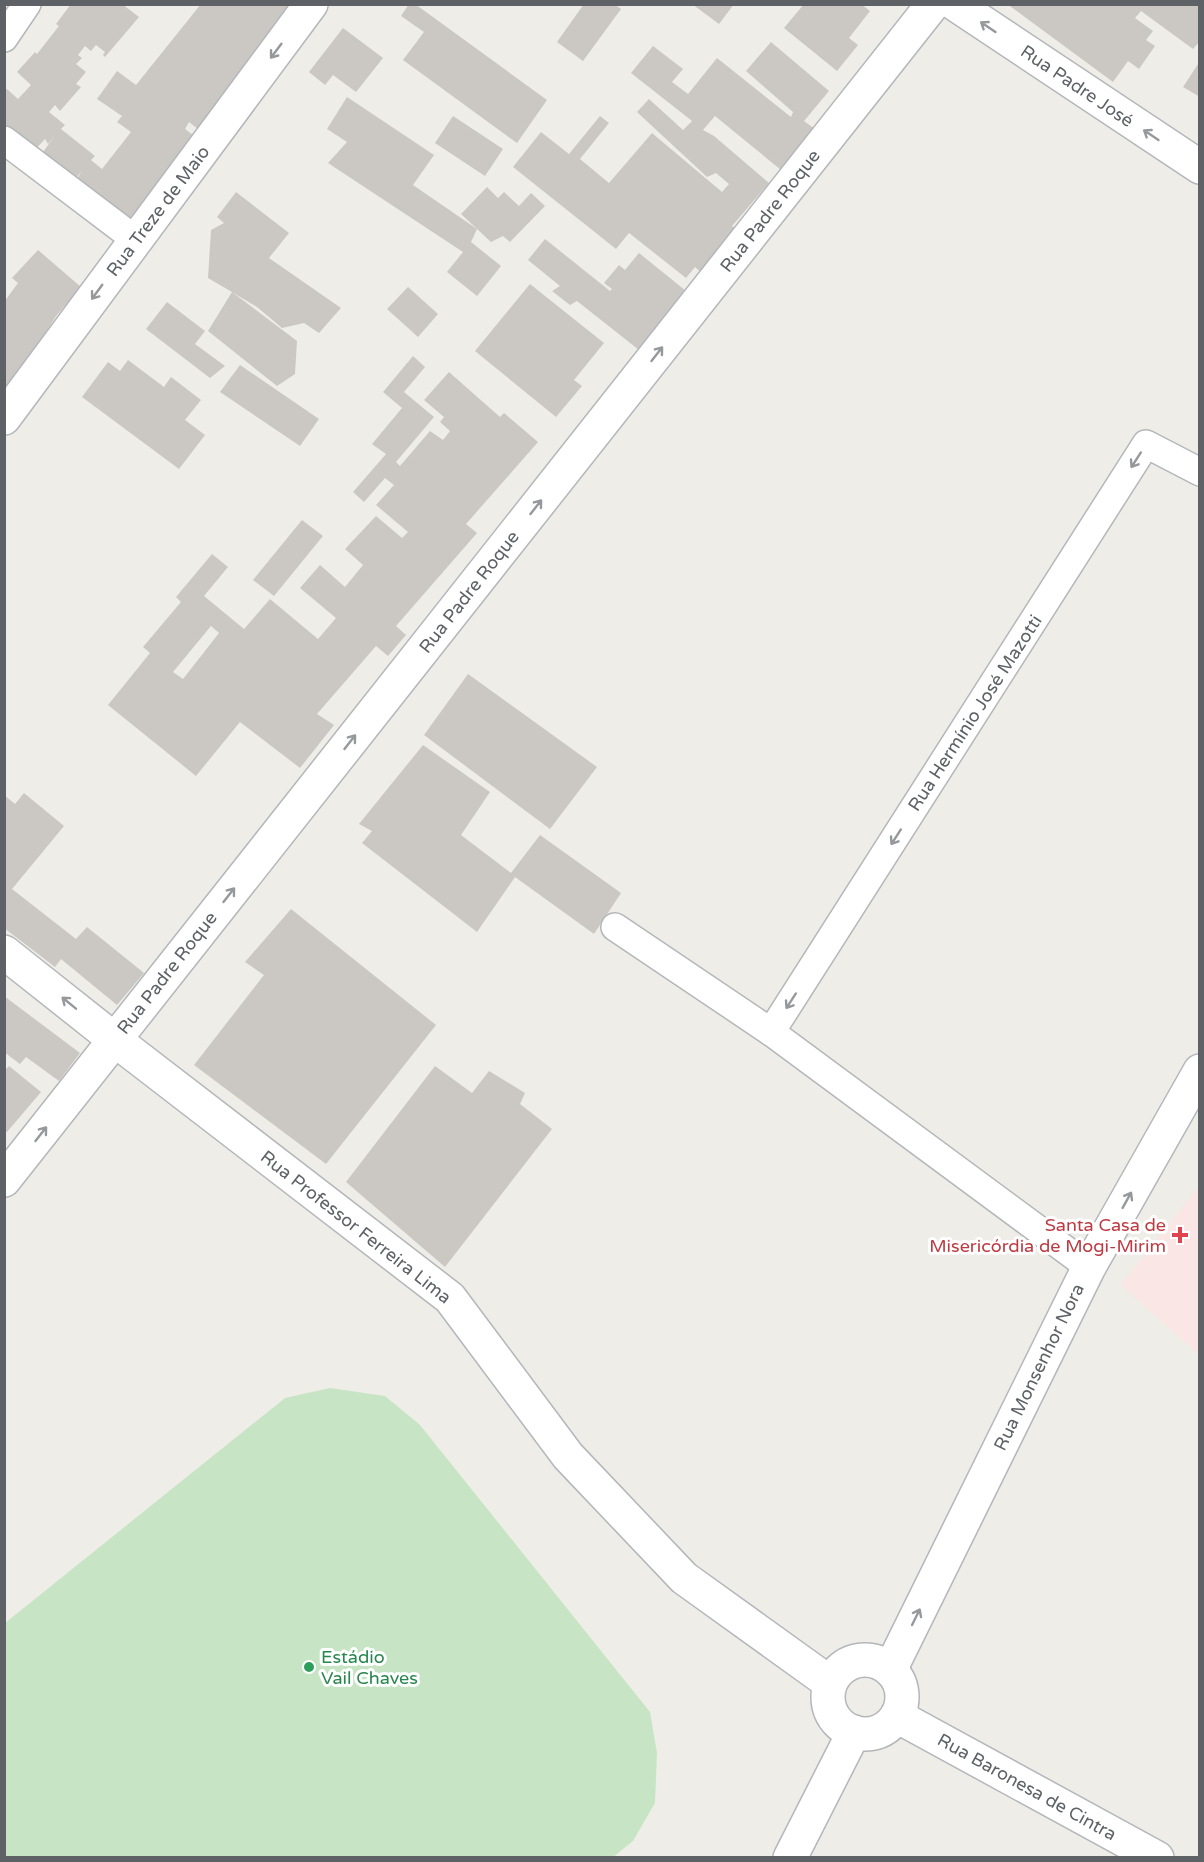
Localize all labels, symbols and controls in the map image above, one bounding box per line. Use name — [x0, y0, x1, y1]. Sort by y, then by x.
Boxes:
one-way arrow — [981, 21, 997, 33]
street label: Rua Padre José — [1016, 40, 1138, 132]
one-way arrow — [270, 43, 283, 59]
one-way arrow — [1143, 129, 1160, 141]
street label: Rua Treze de Maio — [102, 141, 214, 281]
street label: Rua Padre Roque — [715, 145, 825, 277]
one-way arrow — [91, 284, 104, 300]
one-way arrow — [651, 346, 664, 362]
one-way arrow — [1130, 451, 1142, 468]
one-way arrow — [530, 499, 543, 515]
street label: Rua Padre Roque — [414, 526, 524, 658]
street label: Rua Hermínio José Mazotti — [903, 611, 1047, 815]
one-way arrow — [344, 734, 357, 750]
one-way arrow — [889, 828, 901, 845]
one-way arrow — [223, 887, 236, 903]
street label: Rua Padre Roque — [112, 907, 222, 1039]
one-way arrow — [784, 992, 796, 1009]
one-way arrow — [62, 996, 77, 1010]
one-way arrow — [34, 1126, 47, 1142]
street label: Rua Professor Ferreira Lima — [256, 1146, 456, 1308]
one-way arrow — [1121, 1192, 1133, 1209]
place label: Santa Casa de Misericórdia de Mogi-Mirim — [929, 1214, 1166, 1257]
marker: Santa Casa de Misericórdia de Mogi-Mirim — [1171, 1226, 1189, 1244]
street label: Rua Monsenhor Nora — [989, 1280, 1089, 1454]
one-way arrow — [911, 1609, 922, 1627]
place label: Estádio Vail Chaves — [321, 1646, 418, 1689]
marker: Estádio Vail Chaves — [302, 1660, 316, 1674]
street label: Rua Baronesa de Cintra — [934, 1729, 1120, 1845]

